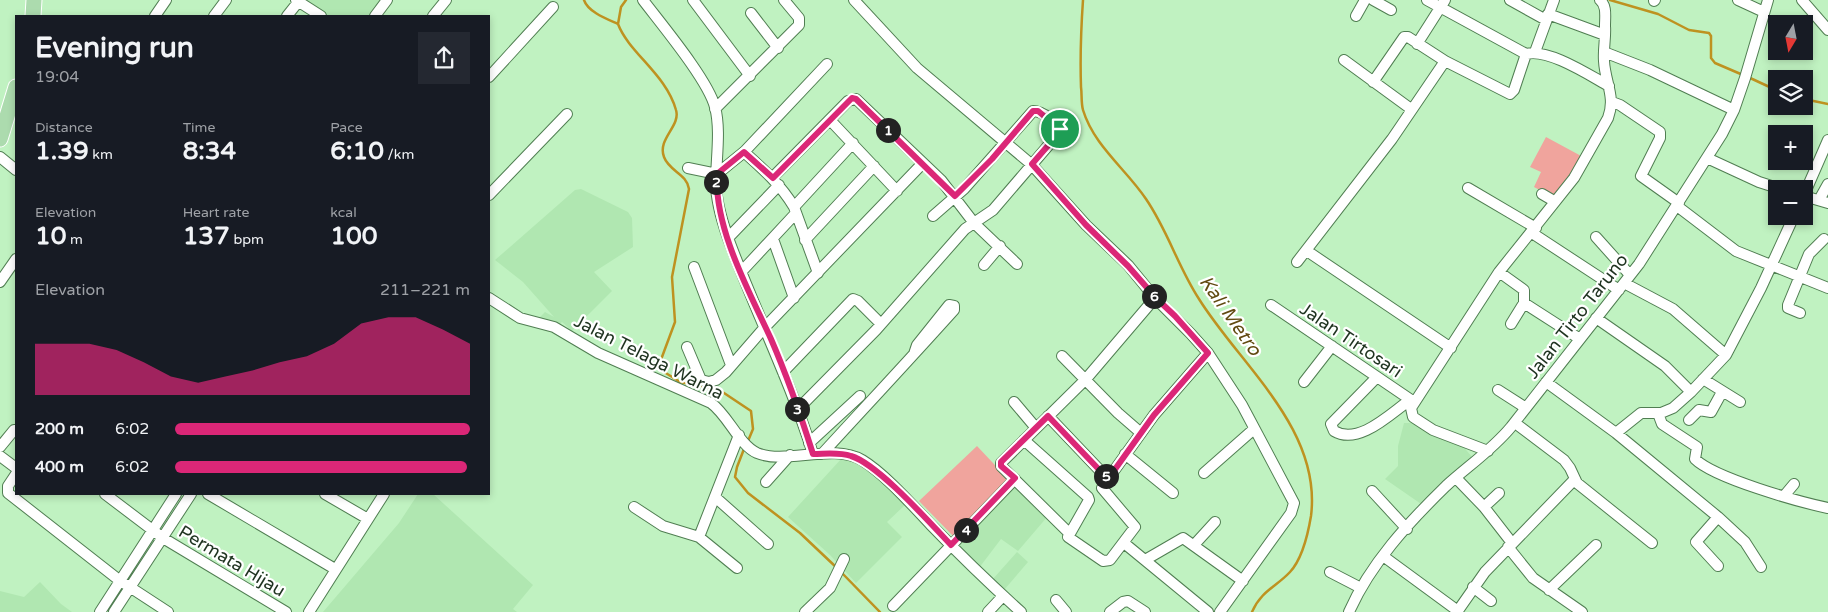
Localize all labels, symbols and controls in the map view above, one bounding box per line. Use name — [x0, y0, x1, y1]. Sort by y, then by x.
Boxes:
north arrow — [1768, 15, 1812, 60]
map controls — [1768, 15, 1813, 225]
text: Evening run — [35, 31, 194, 65]
button: share — [418, 32, 470, 84]
text: 19:04 — [35, 67, 79, 87]
button: layers — [1768, 70, 1813, 115]
pin — [1039, 108, 1081, 150]
icon: arrive — [1046, 115, 1074, 143]
pin: 1 — [876, 118, 900, 142]
text: Distance — [35, 119, 93, 136]
text: Time — [183, 119, 215, 136]
text: Pace — [330, 119, 363, 136]
text: 1 — [884, 122, 893, 139]
button: + — [1768, 125, 1813, 170]
text: 1.39 — [35, 136, 89, 166]
text: 8:34 — [183, 136, 236, 166]
text: 6:10 — [330, 136, 384, 166]
text: km — [89, 146, 113, 163]
text: /km — [384, 146, 414, 163]
pin: 2 — [704, 170, 728, 194]
text: 2 — [712, 174, 721, 191]
button: − — [1768, 180, 1813, 225]
text: Elevation — [35, 204, 96, 221]
text: Heart rate — [183, 204, 249, 221]
text: kcal — [330, 204, 357, 221]
text: 10 — [35, 221, 66, 251]
text: 137 — [183, 221, 230, 251]
text: 100 — [330, 221, 377, 251]
text: m — [66, 231, 83, 248]
text: bpm — [230, 231, 264, 248]
street label: Jalan Tirto Taruno — [1521, 249, 1633, 383]
water label: Kali Metro — [1195, 271, 1267, 361]
text: Elevation — [35, 280, 105, 300]
text: 211–221 m — [380, 280, 470, 300]
pin: 6 — [1142, 284, 1166, 308]
text: 6 — [1150, 288, 1159, 305]
street label: Jalan Tirtosari — [1296, 298, 1406, 382]
street label: Jalan Telaga Warna — [570, 310, 728, 404]
pin: 3 — [784, 396, 810, 422]
text: 3 — [793, 401, 802, 418]
text: 200 m — [35, 419, 84, 439]
text: 6:02 — [115, 419, 149, 439]
text: 400 m — [35, 457, 84, 477]
text: 6:02 — [115, 457, 149, 477]
pin: 5 — [1094, 464, 1118, 488]
text: 5 — [1102, 468, 1111, 485]
pin: 4 — [954, 518, 978, 542]
street label: Permata Hijau — [175, 521, 289, 601]
text: 4 — [962, 522, 971, 539]

